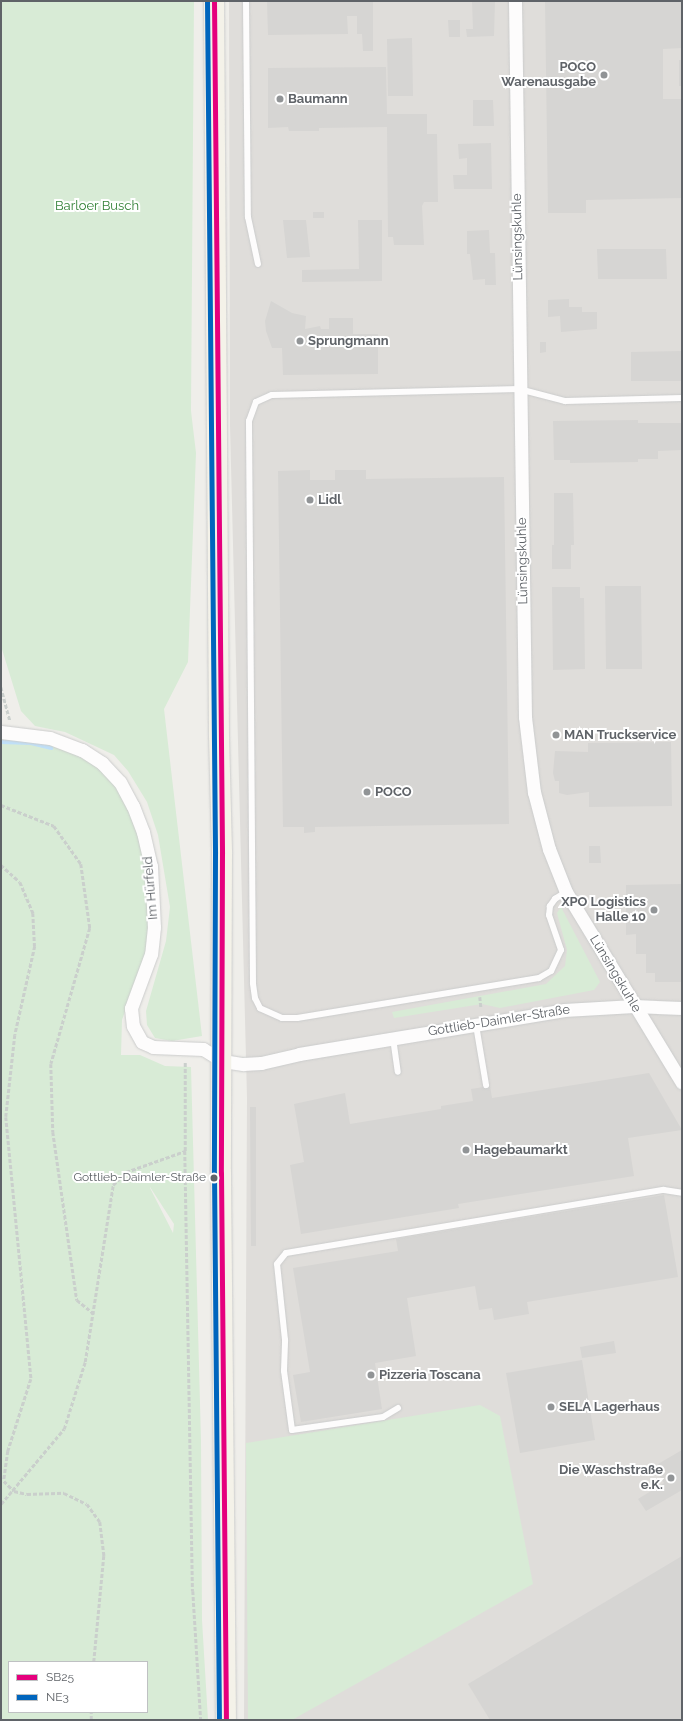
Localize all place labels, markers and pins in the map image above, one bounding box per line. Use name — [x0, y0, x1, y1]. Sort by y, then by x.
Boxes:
place label: POCO Warenausgabe — [501, 60, 596, 91]
marker: POCO Warenausgabe — [599, 70, 609, 80]
place label: Baumann — [288, 91, 348, 107]
marker: Baumann — [275, 94, 285, 104]
place label: Sprungmann — [308, 333, 389, 349]
marker: Sprungmann — [295, 336, 305, 346]
place label: Lidl — [318, 492, 341, 508]
marker: Lidl — [305, 495, 315, 505]
place label: MAN Truckservice — [564, 727, 677, 743]
marker: MAN Truckservice — [551, 730, 561, 740]
place label: POCO — [375, 784, 412, 800]
marker: POCO — [362, 787, 372, 797]
place label: XPO Logistics Halle 10 — [561, 895, 646, 926]
marker: XPO Logistics Halle 10 — [649, 905, 659, 915]
place label: Hagebaumarkt — [474, 1142, 568, 1158]
marker: Hagebaumarkt — [461, 1145, 471, 1155]
place label: Gottlieb-Daimler-Straße — [73, 1171, 206, 1185]
marker: Gottlieb-Daimler-Straße — [209, 1173, 219, 1183]
place label: Pizzeria Toscana — [379, 1367, 481, 1383]
marker: Pizzeria Toscana — [366, 1370, 376, 1380]
place label: SELA Lagerhaus — [559, 1399, 660, 1415]
marker: SELA Lagerhaus — [546, 1402, 556, 1412]
place label: Die Waschstraße e.K. — [559, 1463, 663, 1494]
marker: Die Waschstraße e.K. — [666, 1473, 676, 1483]

